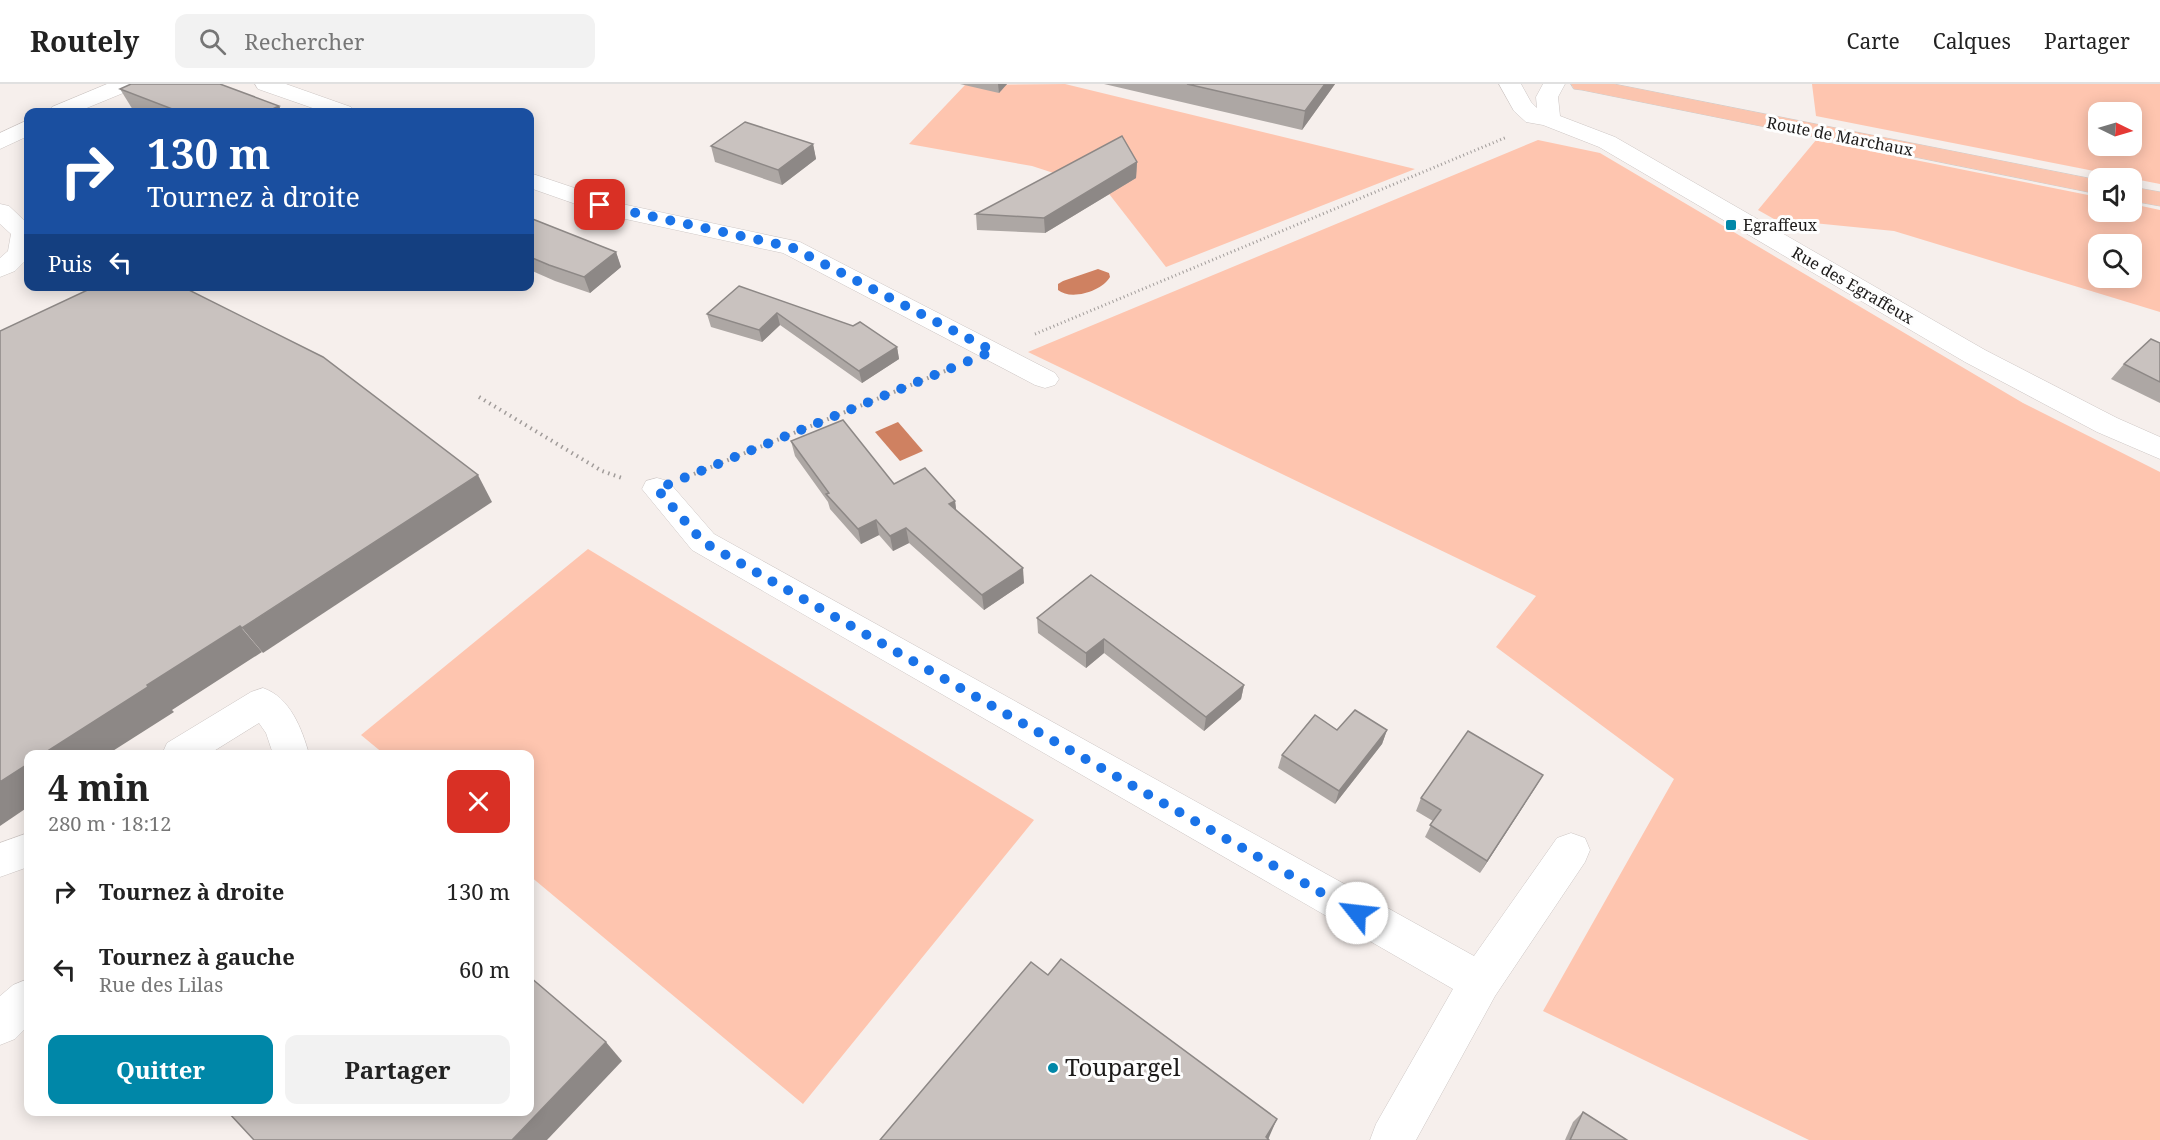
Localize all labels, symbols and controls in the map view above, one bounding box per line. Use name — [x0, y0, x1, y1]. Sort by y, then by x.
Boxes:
search box — [175, 14, 595, 68]
text: Routely — [30, 22, 139, 60]
icon: search — [196, 25, 229, 58]
text: Rechercher — [244, 26, 364, 56]
text: Carte — [1847, 27, 1900, 55]
text: Calques — [1933, 27, 2011, 55]
text: Partager — [2044, 27, 2130, 55]
north arrow — [2088, 102, 2142, 156]
map controls — [2088, 102, 2142, 288]
street label: Route de Marchaux — [1765, 111, 1916, 161]
text: 130 m — [147, 124, 271, 181]
icon: right — [48, 132, 126, 210]
button: sound — [2088, 168, 2142, 222]
text: Tournez à droite — [147, 178, 360, 215]
pin — [574, 179, 625, 230]
icon: arrive — [583, 188, 616, 221]
place label: Egraffeux — [1743, 214, 1818, 236]
marker: Egraffeux — [1724, 218, 1738, 232]
button: search — [2088, 234, 2142, 288]
street label: Rue des Egraffeux — [1788, 241, 1919, 329]
icon: left — [104, 246, 137, 279]
text: Puis — [48, 248, 92, 278]
text: 4 min — [48, 763, 150, 812]
button: close — [447, 770, 510, 833]
text: 280 m · 18:12 — [48, 810, 171, 837]
icon: right — [48, 875, 81, 908]
text: Tournez à droite — [99, 876, 284, 906]
text: 130 m — [447, 876, 510, 906]
position arrow — [1325, 881, 1389, 945]
text: Tournez à gauche — [99, 941, 295, 971]
icon: left — [48, 953, 81, 986]
text: 60 m — [459, 954, 510, 984]
text: Rue des Lilas — [99, 971, 223, 998]
button: Quitter — [48, 1035, 273, 1104]
button: Partager — [285, 1035, 510, 1104]
place label: Toupargel — [1065, 1050, 1181, 1083]
marker: Toupargel — [1046, 1061, 1060, 1075]

